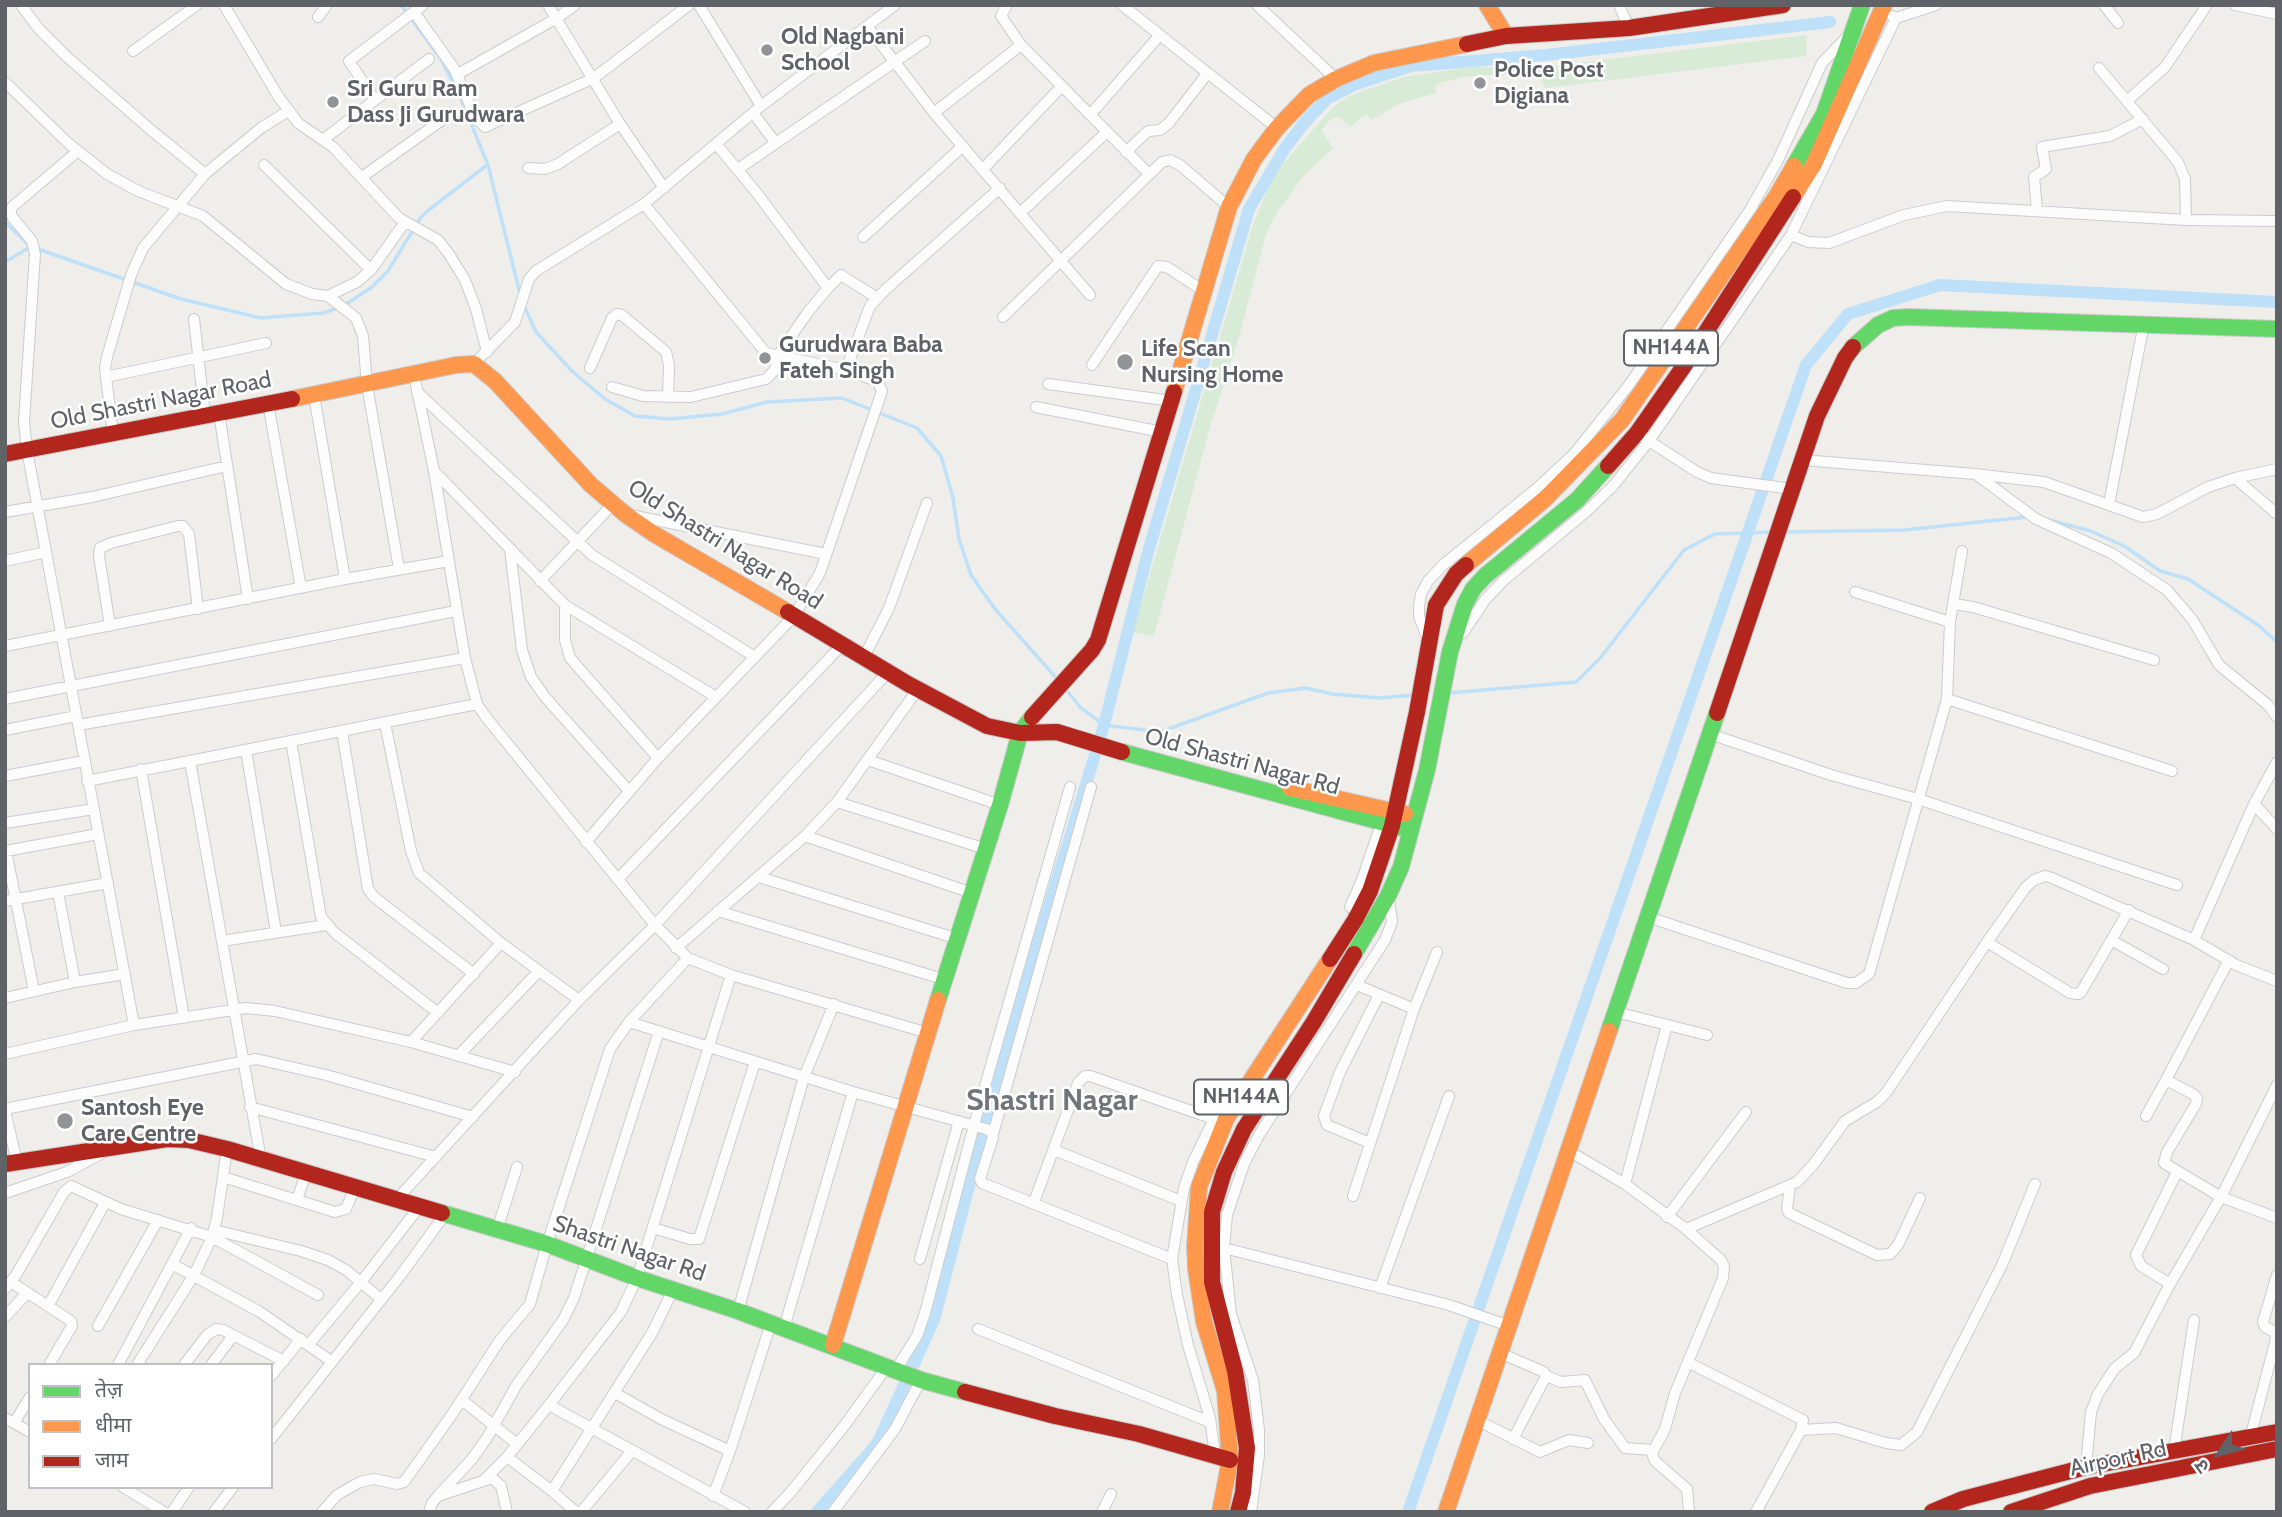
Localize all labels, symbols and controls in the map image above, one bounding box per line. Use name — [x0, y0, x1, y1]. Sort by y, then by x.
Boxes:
place label: Old Nagbani School — [781, 23, 904, 77]
marker: Old Nagbani School — [759, 42, 775, 58]
place label: Police Post Digiana — [1494, 56, 1604, 110]
place label: Sri Guru Ram Dass Ji Gurudwara — [347, 75, 525, 129]
marker: Police Post Digiana — [1472, 75, 1488, 91]
marker: Sri Guru Ram Dass Ji Gurudwara — [325, 94, 341, 110]
road number: NH144A — [1624, 330, 1718, 366]
place label: Gurudwara Baba Fateh Singh — [779, 331, 943, 385]
place label: Life Scan Nursing Home — [1141, 335, 1283, 389]
marker: Gurudwara Baba Fateh Singh — [757, 350, 773, 366]
marker: Life Scan Nursing Home — [1115, 352, 1135, 372]
street label: Old Shastri Nagar Road — [48, 366, 274, 436]
street label: Old Shastri Nagar Road — [623, 474, 827, 616]
street label: Old Shastri Nagar Rd — [1142, 723, 1342, 801]
road number: NH144A — [1194, 1080, 1288, 1114]
district label: Shastri Nagar — [966, 1083, 1138, 1119]
place label: Santosh Eye Care Centre — [81, 1094, 204, 1148]
marker: Santosh Eye Care Centre — [55, 1111, 75, 1131]
street label: Shastri Nagar Rd — [549, 1210, 709, 1288]
legend — [28, 1363, 273, 1489]
text: तेज़ — [95, 1377, 123, 1402]
text: धीमा — [95, 1412, 131, 1437]
north arrow — [2184, 1419, 2254, 1489]
street label: Airport Rd — [2067, 1435, 2169, 1483]
text: जाम — [95, 1447, 129, 1472]
text: उ — [2189, 1455, 2214, 1478]

